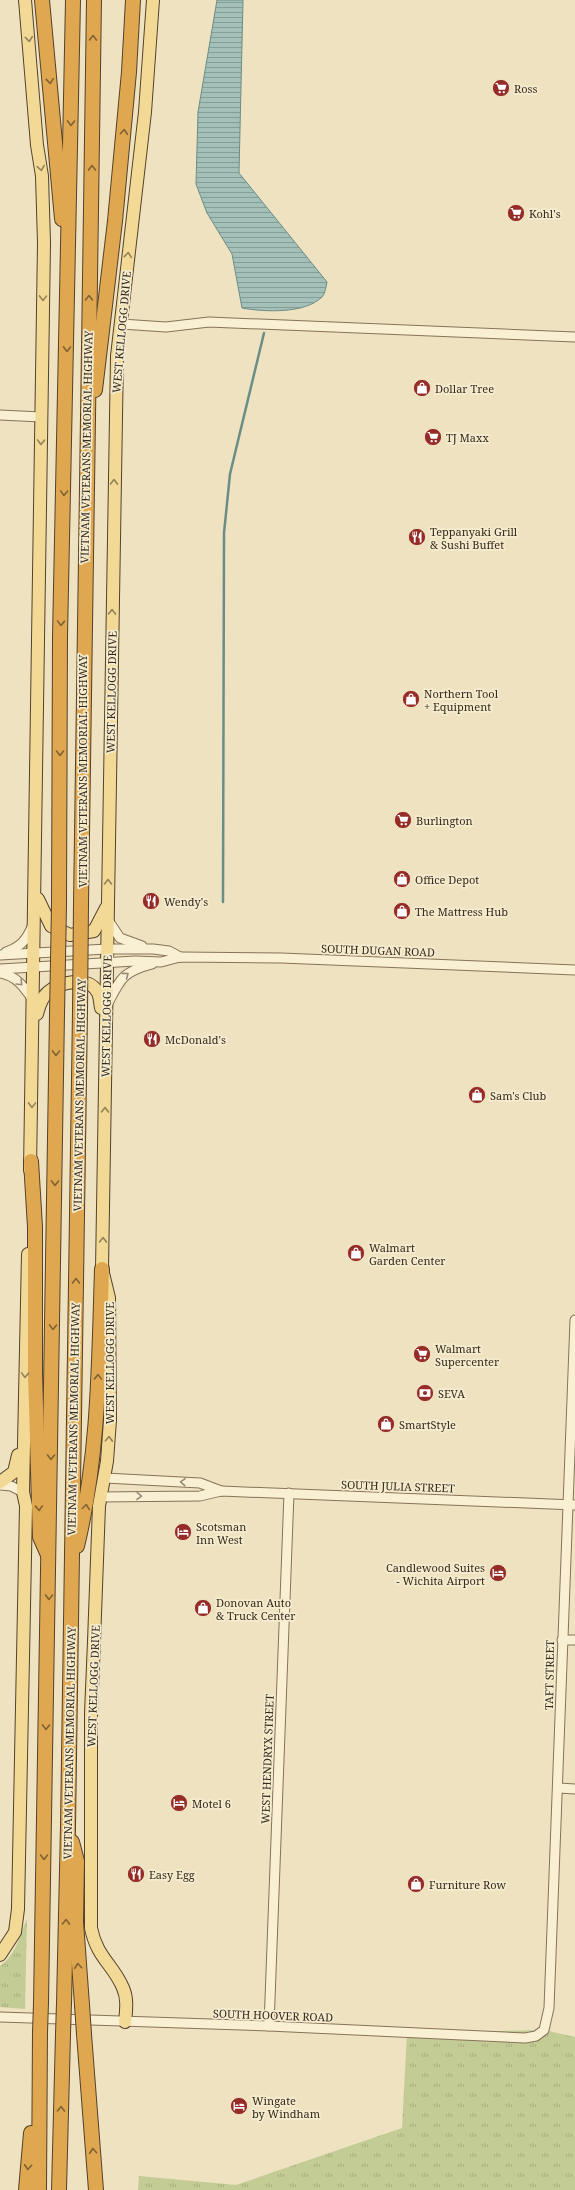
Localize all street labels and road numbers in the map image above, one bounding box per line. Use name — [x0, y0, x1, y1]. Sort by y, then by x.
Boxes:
street label: WEST KELLOGG DRIVE — [108, 270, 134, 394]
street label: VIETNAM VETERANS MEMORIAL HIGHWAY — [76, 330, 96, 564]
street label: WEST KELLOGG DRIVE — [102, 631, 120, 753]
street label: VIETNAM VETERANS MEMORIAL HIGHWAY — [75, 654, 90, 887]
street label: SOUTH DUGAN ROAD — [321, 941, 435, 959]
street label: WEST KELLOGG DRIVE — [97, 955, 115, 1077]
street label: VIETNAM VETERANS MEMORIAL HIGHWAY — [69, 978, 89, 1212]
street label: VIETNAM VETERANS MEMORIAL HIGHWAY — [63, 1302, 83, 1536]
street label: WEST KELLOGG DRIVE — [102, 1302, 117, 1424]
street label: SOUTH JULIA STREET — [341, 1477, 455, 1495]
street label: WEST KELLOGG DRIVE — [83, 1625, 103, 1747]
street label: VIETNAM VETERANS MEMORIAL HIGHWAY — [59, 1626, 79, 1860]
street label: TAFT STREET — [541, 1640, 557, 1710]
street label: WEST HENDRYX STREET — [257, 1694, 277, 1824]
street label: SOUTH HOOVER ROAD — [213, 2005, 333, 2025]

